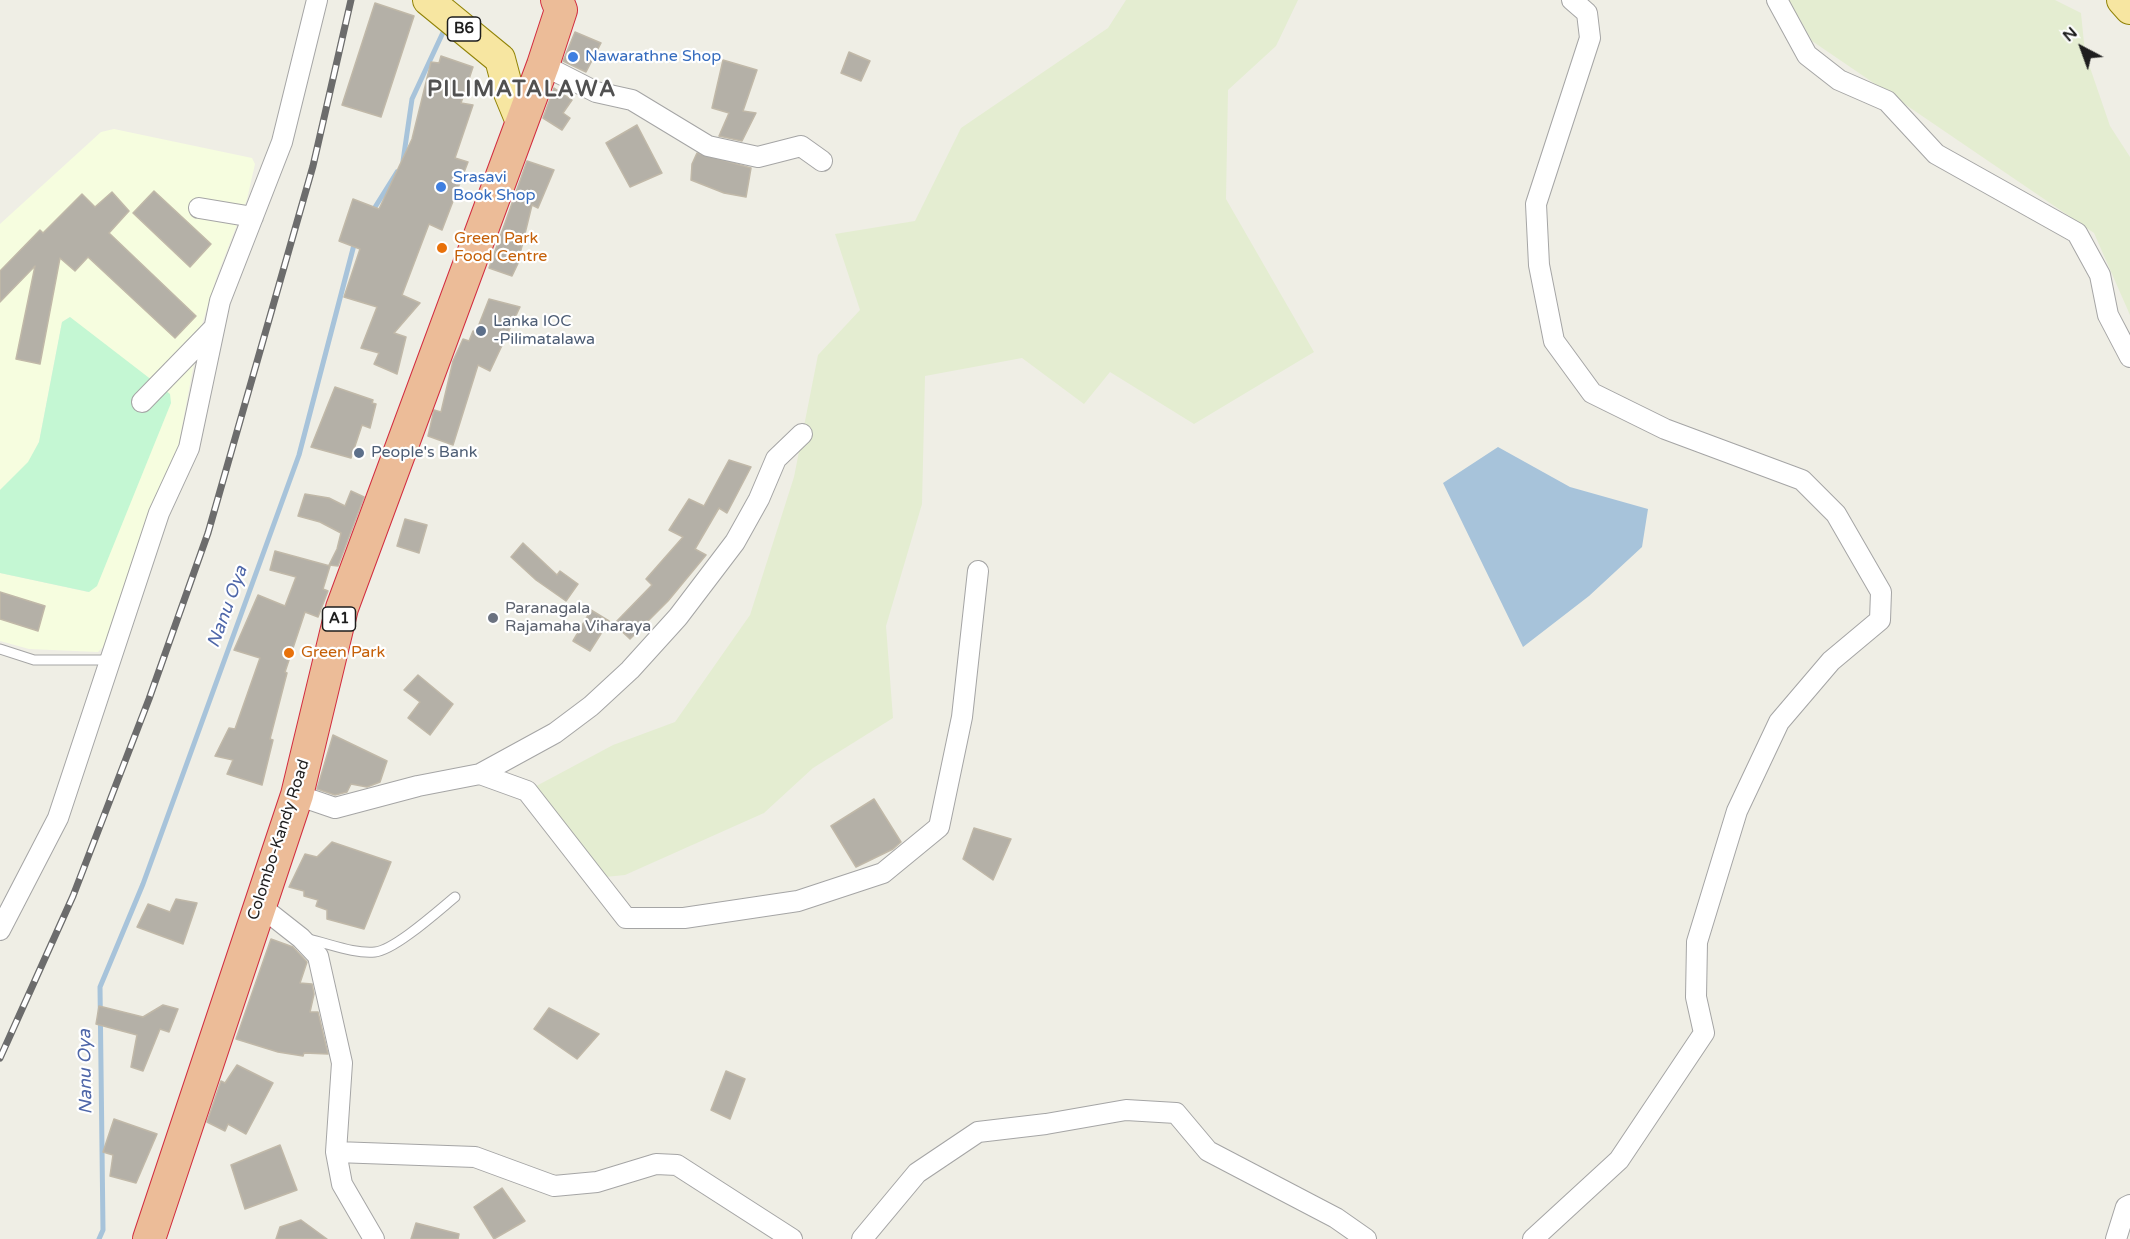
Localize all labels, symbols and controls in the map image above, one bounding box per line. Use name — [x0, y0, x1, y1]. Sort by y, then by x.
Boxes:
road number: B6 — [448, 17, 480, 41]
north arrow — [2052, 18, 2112, 78]
text: N — [2059, 23, 2082, 46]
place label: Nawarathne Shop — [585, 47, 721, 67]
marker: Nawarathne Shop — [566, 50, 580, 64]
district label: PILIMATALAWA — [427, 77, 617, 103]
place label: Srasavi Book Shop — [453, 168, 536, 206]
marker: Srasavi Book Shop — [434, 180, 448, 194]
place label: Green Park Food Centre — [454, 229, 547, 267]
marker: Green Park Food Centre — [435, 241, 449, 255]
place label: Lanka IOC -Pilimatalawa — [493, 312, 595, 350]
marker: Lanka IOC -Pilimatalawa — [474, 324, 488, 338]
place label: People's Bank — [371, 443, 477, 463]
marker: People's Bank — [352, 446, 366, 460]
water label: Nanu Oya — [203, 563, 253, 651]
place label: Paranagala Rajamaha Viharaya — [505, 599, 651, 637]
road number: A1 — [322, 607, 356, 631]
marker: Paranagala Rajamaha Viharaya — [486, 611, 500, 625]
place label: Green Park — [301, 643, 385, 663]
marker: Green Park — [282, 646, 296, 660]
street label: Colombo-Kandy Road — [244, 757, 314, 923]
water label: Nanu Oya — [74, 1029, 98, 1115]

